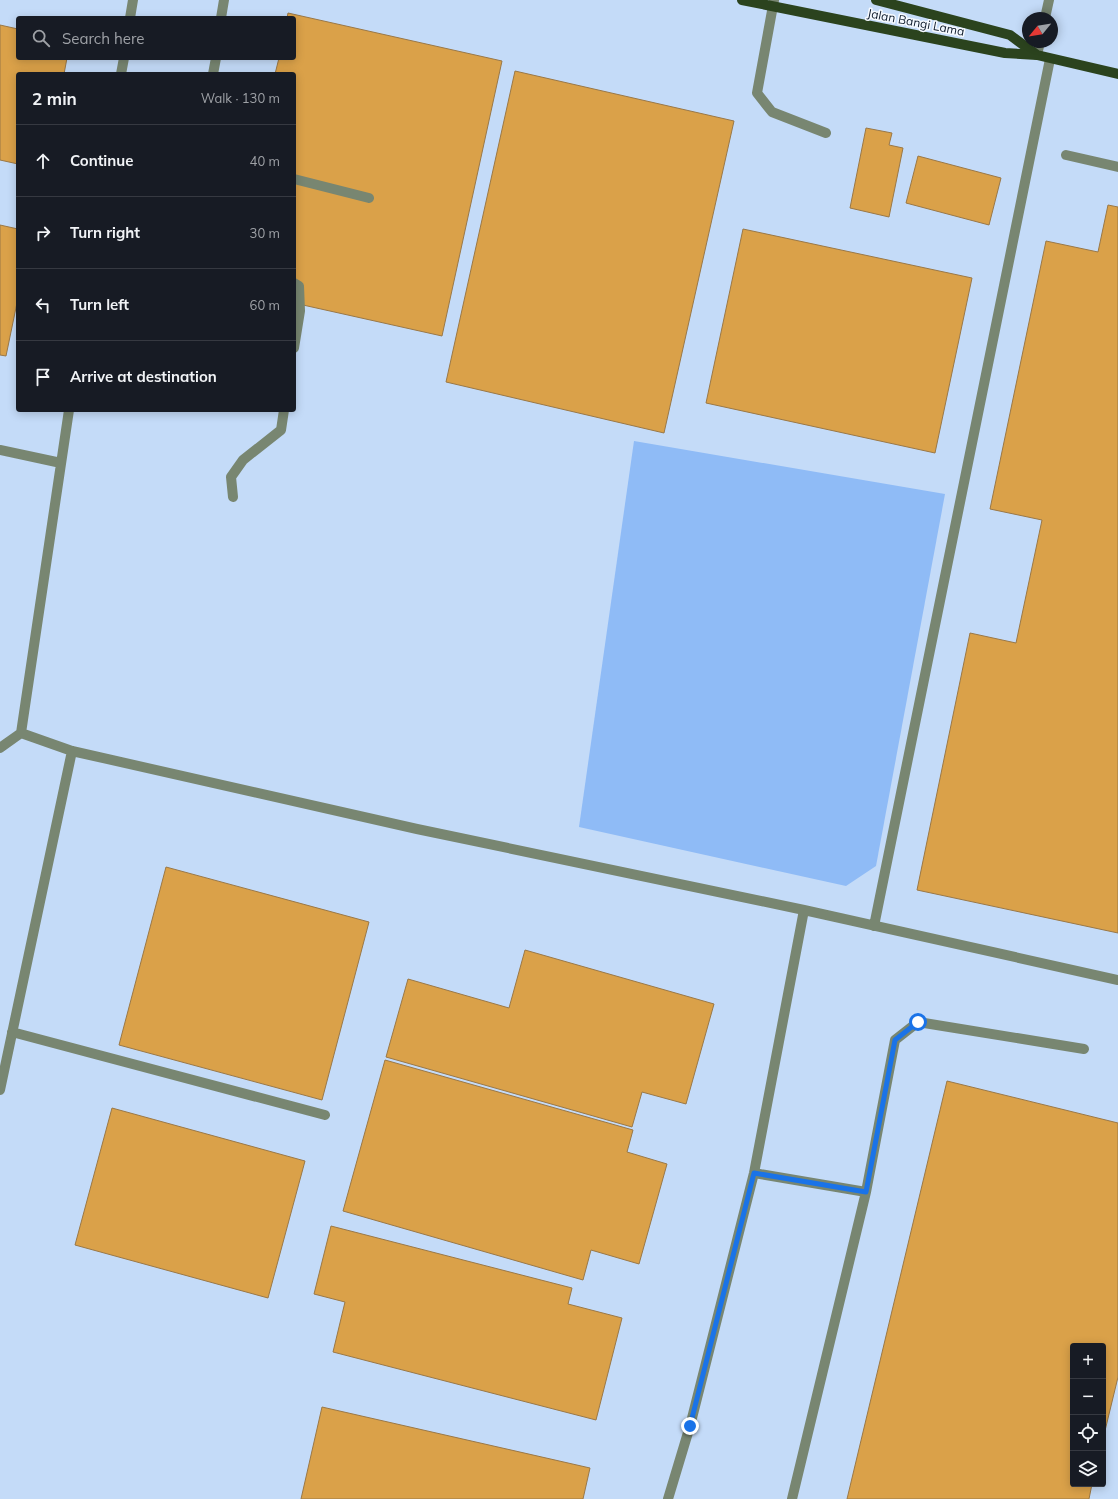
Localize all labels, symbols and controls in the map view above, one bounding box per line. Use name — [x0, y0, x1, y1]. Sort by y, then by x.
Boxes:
street label: Jalan Bangi Lama — [866, 5, 966, 39]
north arrow — [1022, 12, 1058, 48]
search box — [16, 16, 296, 60]
icon: search — [30, 27, 52, 49]
text: Search here — [62, 29, 144, 48]
text: 2 min — [32, 88, 77, 109]
text: Walk · 130 m — [201, 90, 280, 106]
icon: ahead — [32, 150, 54, 172]
text: Continue — [70, 151, 133, 170]
text: 40 m — [250, 153, 280, 169]
icon: right — [32, 222, 54, 244]
text: Turn right — [70, 223, 140, 242]
text: 30 m — [250, 225, 280, 241]
icon: left — [32, 294, 54, 316]
text: Turn left — [70, 295, 129, 314]
text: 60 m — [250, 297, 280, 313]
icon: arrive — [32, 366, 54, 388]
text: Arrive at destination — [70, 367, 217, 386]
route start — [909, 1013, 927, 1031]
map controls — [1070, 1343, 1106, 1487]
button: + — [1070, 1343, 1106, 1379]
button: − — [1070, 1379, 1106, 1415]
button: locate — [1070, 1415, 1106, 1451]
route end — [681, 1417, 699, 1435]
button: layers — [1070, 1451, 1106, 1487]

